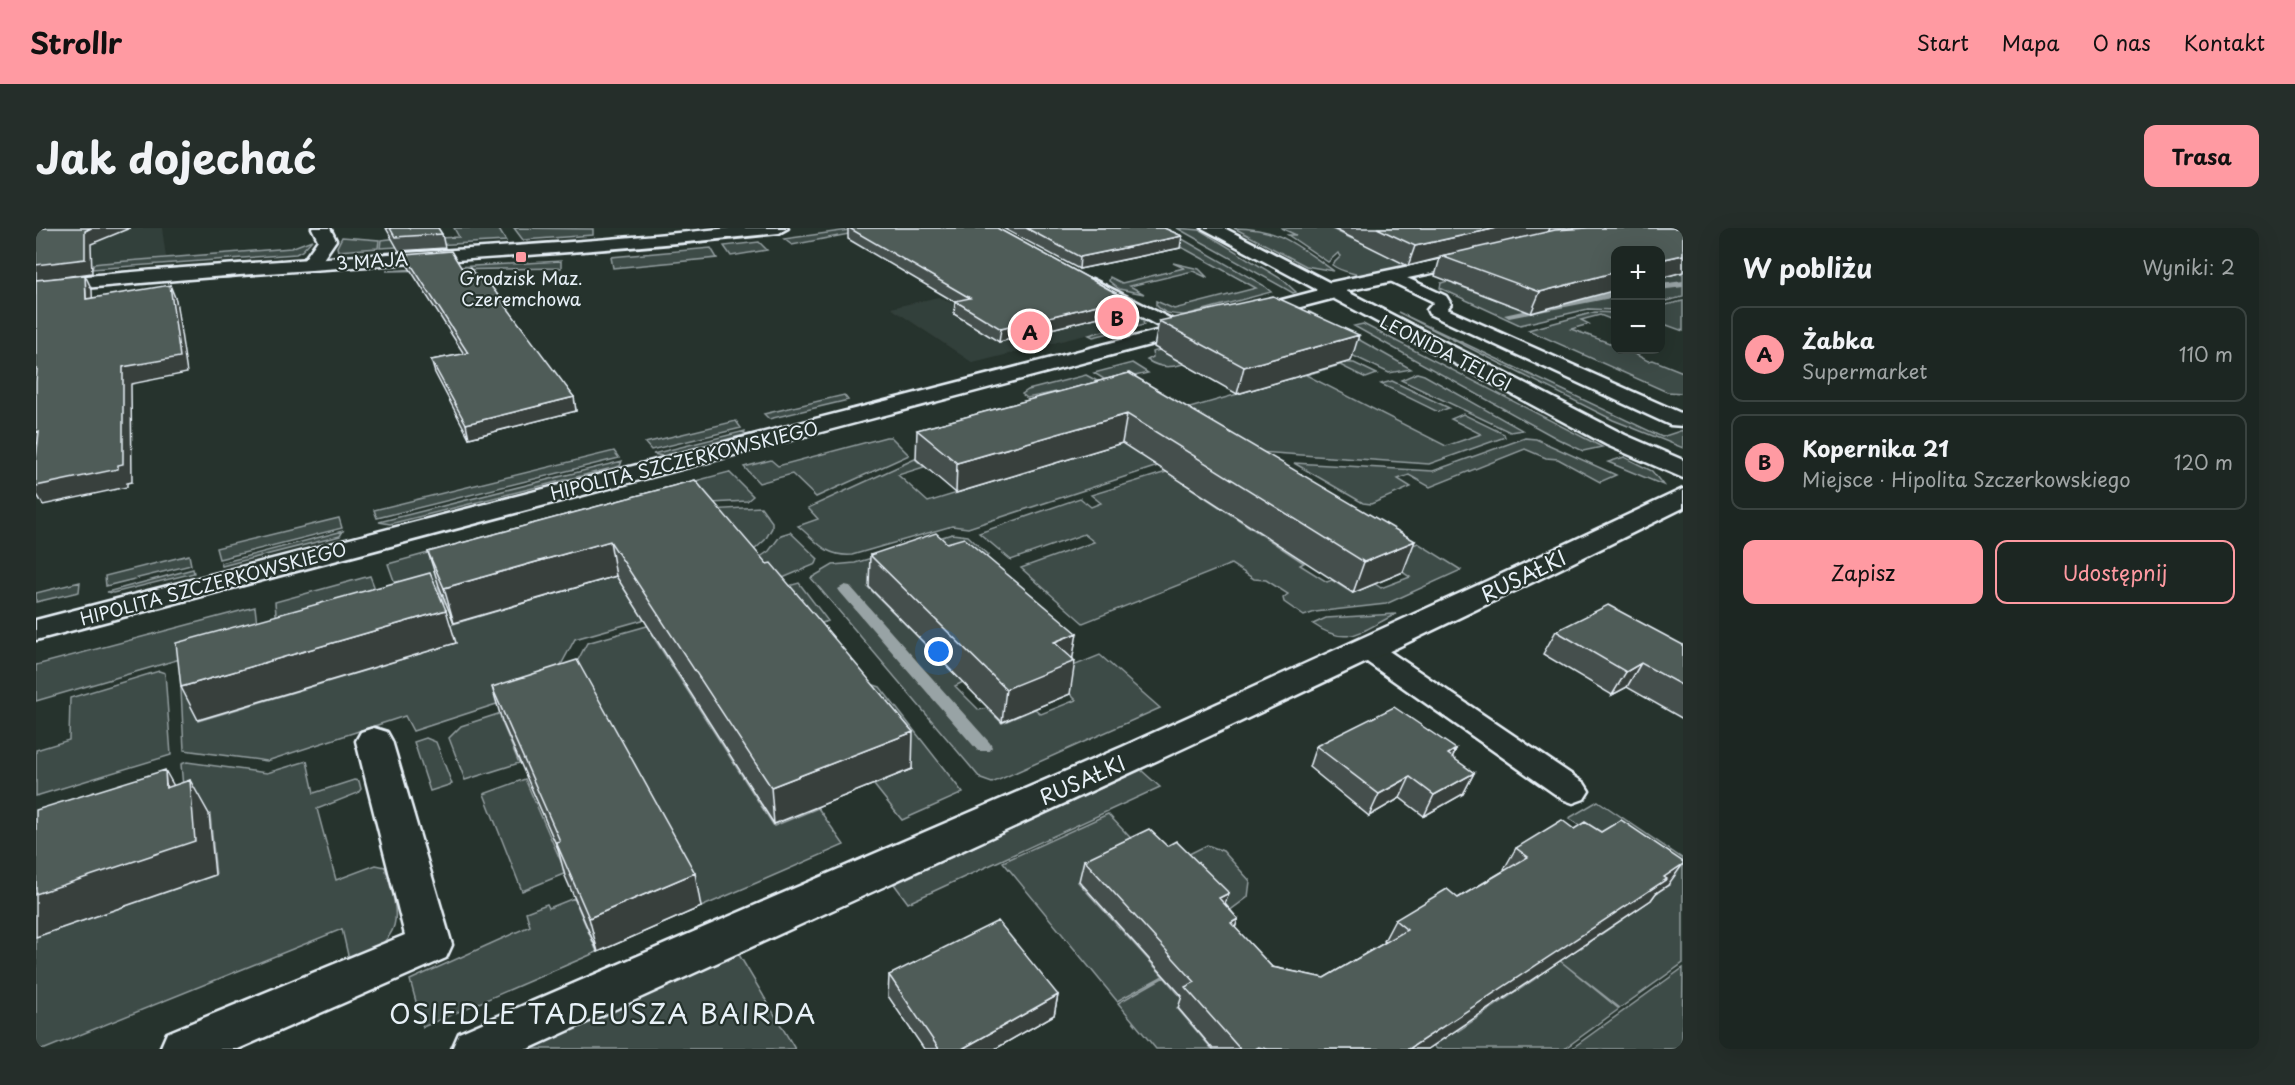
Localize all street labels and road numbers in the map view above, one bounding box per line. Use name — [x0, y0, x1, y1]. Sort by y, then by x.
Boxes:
street label: 3 MAJA — [335, 244, 409, 276]
street label: LEONIDA TELIGI — [1376, 307, 1516, 397]
street label: HIPOLITA SZCZERKOWSKIEGO — [547, 414, 821, 506]
street label: HIPOLITA SZCZERKOWSKIEGO — [77, 534, 349, 632]
street label: RUSAŁKI — [1475, 541, 1571, 609]
street label: RUSAŁKI — [1034, 746, 1130, 812]

